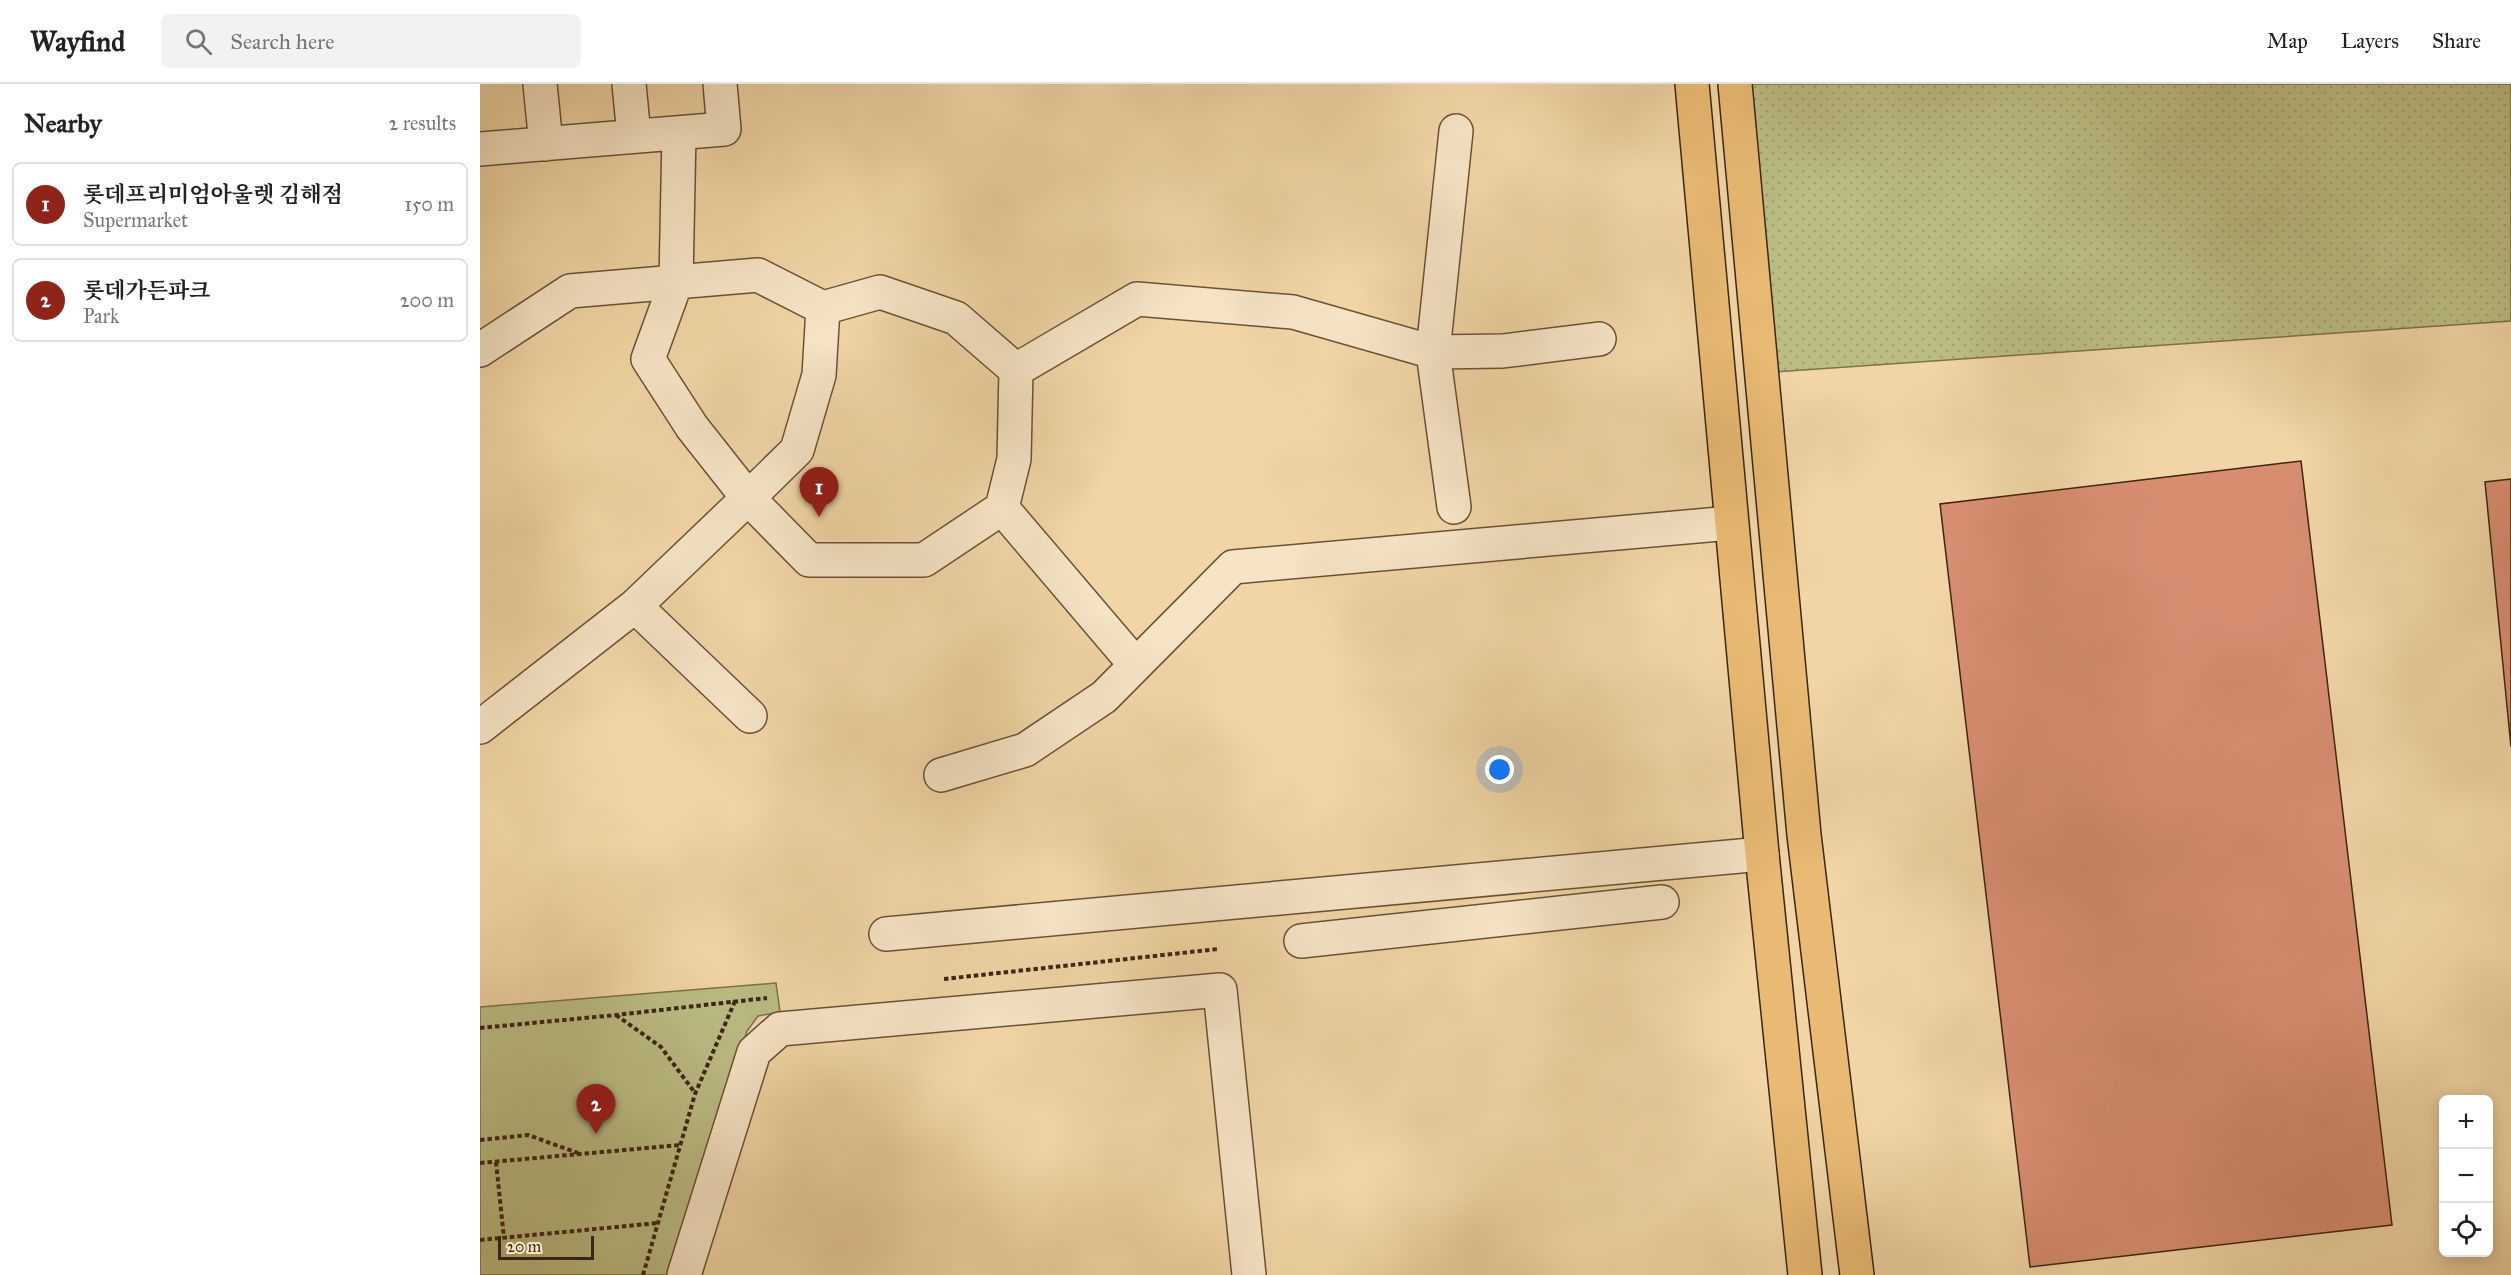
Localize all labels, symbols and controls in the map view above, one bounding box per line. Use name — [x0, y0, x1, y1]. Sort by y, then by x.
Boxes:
search box — [161, 14, 581, 68]
text: Wayfind — [30, 24, 125, 59]
icon: search — [182, 25, 215, 58]
text: Search here — [230, 28, 334, 55]
text: Map — [2267, 28, 2308, 54]
text: Layers — [2341, 28, 2399, 54]
text: Share — [2432, 28, 2481, 54]
text: Nearby — [24, 107, 102, 139]
text: 2 results — [388, 111, 456, 135]
text: 롯데프리미엄아울렛 김해점 — [83, 181, 343, 208]
text: 1 — [42, 192, 49, 216]
text: 150 m — [404, 192, 454, 216]
text: Supermarket — [83, 208, 188, 232]
text: 롯데가든파크 — [83, 277, 211, 304]
text: 2 — [41, 288, 50, 312]
text: 200 m — [400, 288, 454, 312]
text: Park — [83, 304, 119, 328]
pin: 1 — [800, 468, 838, 517]
your location — [1485, 755, 1514, 784]
pin: 2 — [576, 1084, 616, 1134]
map controls — [2439, 1095, 2493, 1257]
button: + — [2439, 1095, 2493, 1149]
button: − — [2439, 1149, 2493, 1203]
button: locate — [2439, 1203, 2493, 1257]
scale bar — [498, 1233, 594, 1260]
text: 20 m — [507, 1237, 541, 1256]

